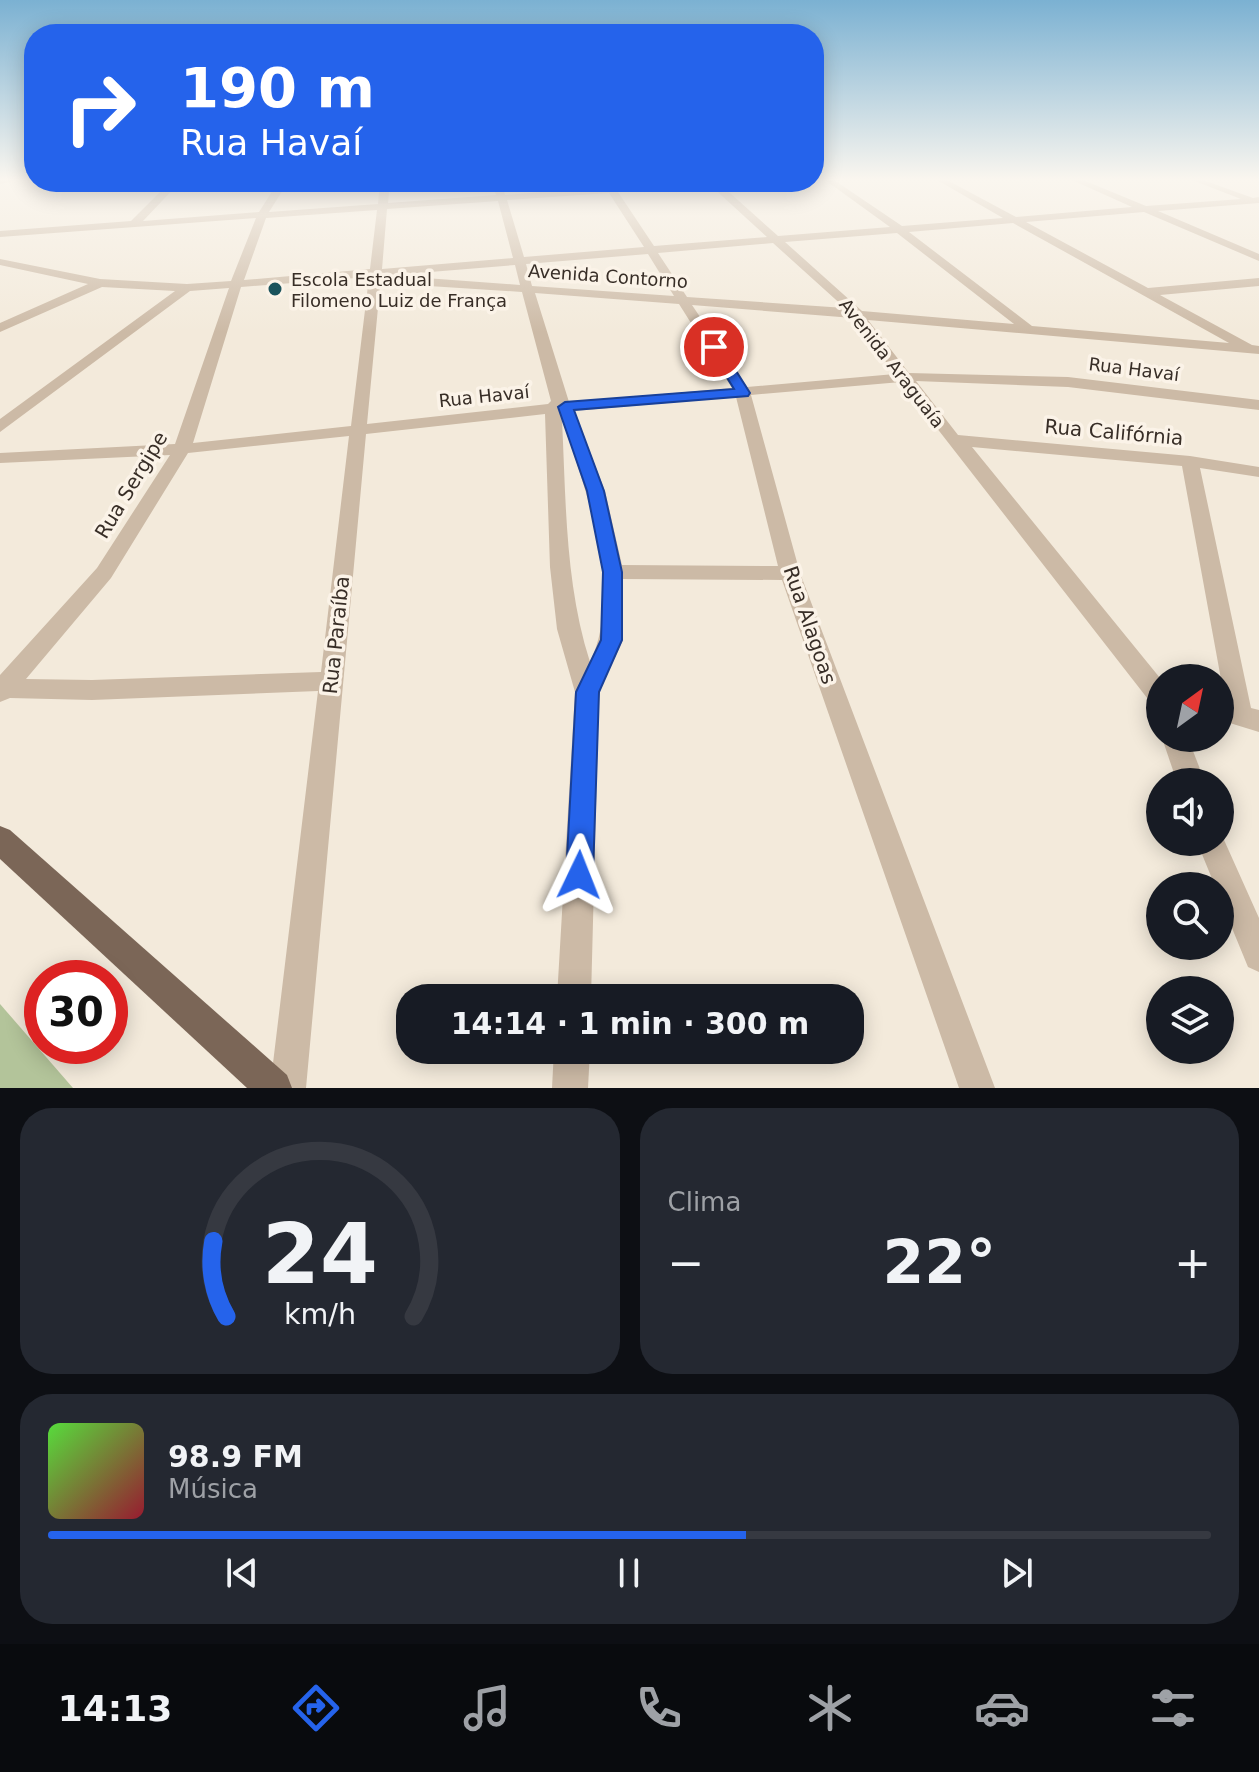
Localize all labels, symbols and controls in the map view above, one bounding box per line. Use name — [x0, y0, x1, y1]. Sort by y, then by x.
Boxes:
text: 190 m — [180, 55, 375, 120]
icon: right — [48, 56, 152, 160]
text: Rua Havaí — [180, 122, 362, 163]
street label: Avenida Contorno — [527, 260, 689, 292]
place label: Escola Estadual Filomeno Luiz de França — [291, 269, 507, 311]
marker: Escola Estadual Filomeno Luiz de França — [266, 280, 284, 298]
street label: Avenida Araguaía — [835, 294, 949, 432]
pin — [680, 313, 748, 381]
icon: arrive — [692, 325, 736, 369]
street label: Rua Havaí — [1088, 353, 1181, 385]
street label: Rua Havaí — [438, 381, 531, 411]
street label: Rua Califórnia — [1044, 414, 1184, 450]
street label: Rua Sergipe — [90, 427, 172, 543]
street label: Rua Alagoas — [779, 563, 841, 687]
street label: Rua Paraíba — [318, 575, 354, 695]
north arrow — [1146, 664, 1234, 752]
map controls — [1146, 664, 1234, 1064]
button: sound — [1146, 768, 1234, 856]
position arrow — [537, 833, 621, 917]
button: search — [1146, 872, 1234, 960]
speed limit sign: 30 — [24, 960, 128, 1064]
button: layers — [1146, 976, 1234, 1064]
text: 14:14 · 1 min · 300 m — [451, 1006, 809, 1041]
text: Clima — [668, 1187, 741, 1217]
text: 24 — [262, 1206, 378, 1303]
text: 22° — [883, 1227, 996, 1297]
text: − — [668, 1237, 704, 1288]
text: + — [1174, 1237, 1211, 1288]
text: km/h — [284, 1297, 356, 1331]
text: 98.9 FM — [168, 1439, 303, 1474]
text: Música — [168, 1474, 258, 1504]
icon: previous — [220, 1551, 264, 1595]
icon: pause — [607, 1551, 651, 1595]
icon: next — [995, 1551, 1039, 1595]
icon: directions — [288, 1680, 344, 1736]
icon: music — [459, 1680, 515, 1736]
icon: phone — [631, 1680, 687, 1736]
icon: climate — [802, 1680, 858, 1736]
icon: car — [974, 1680, 1030, 1736]
icon: filters — [1145, 1680, 1201, 1736]
text: 14:13 — [58, 1688, 172, 1729]

